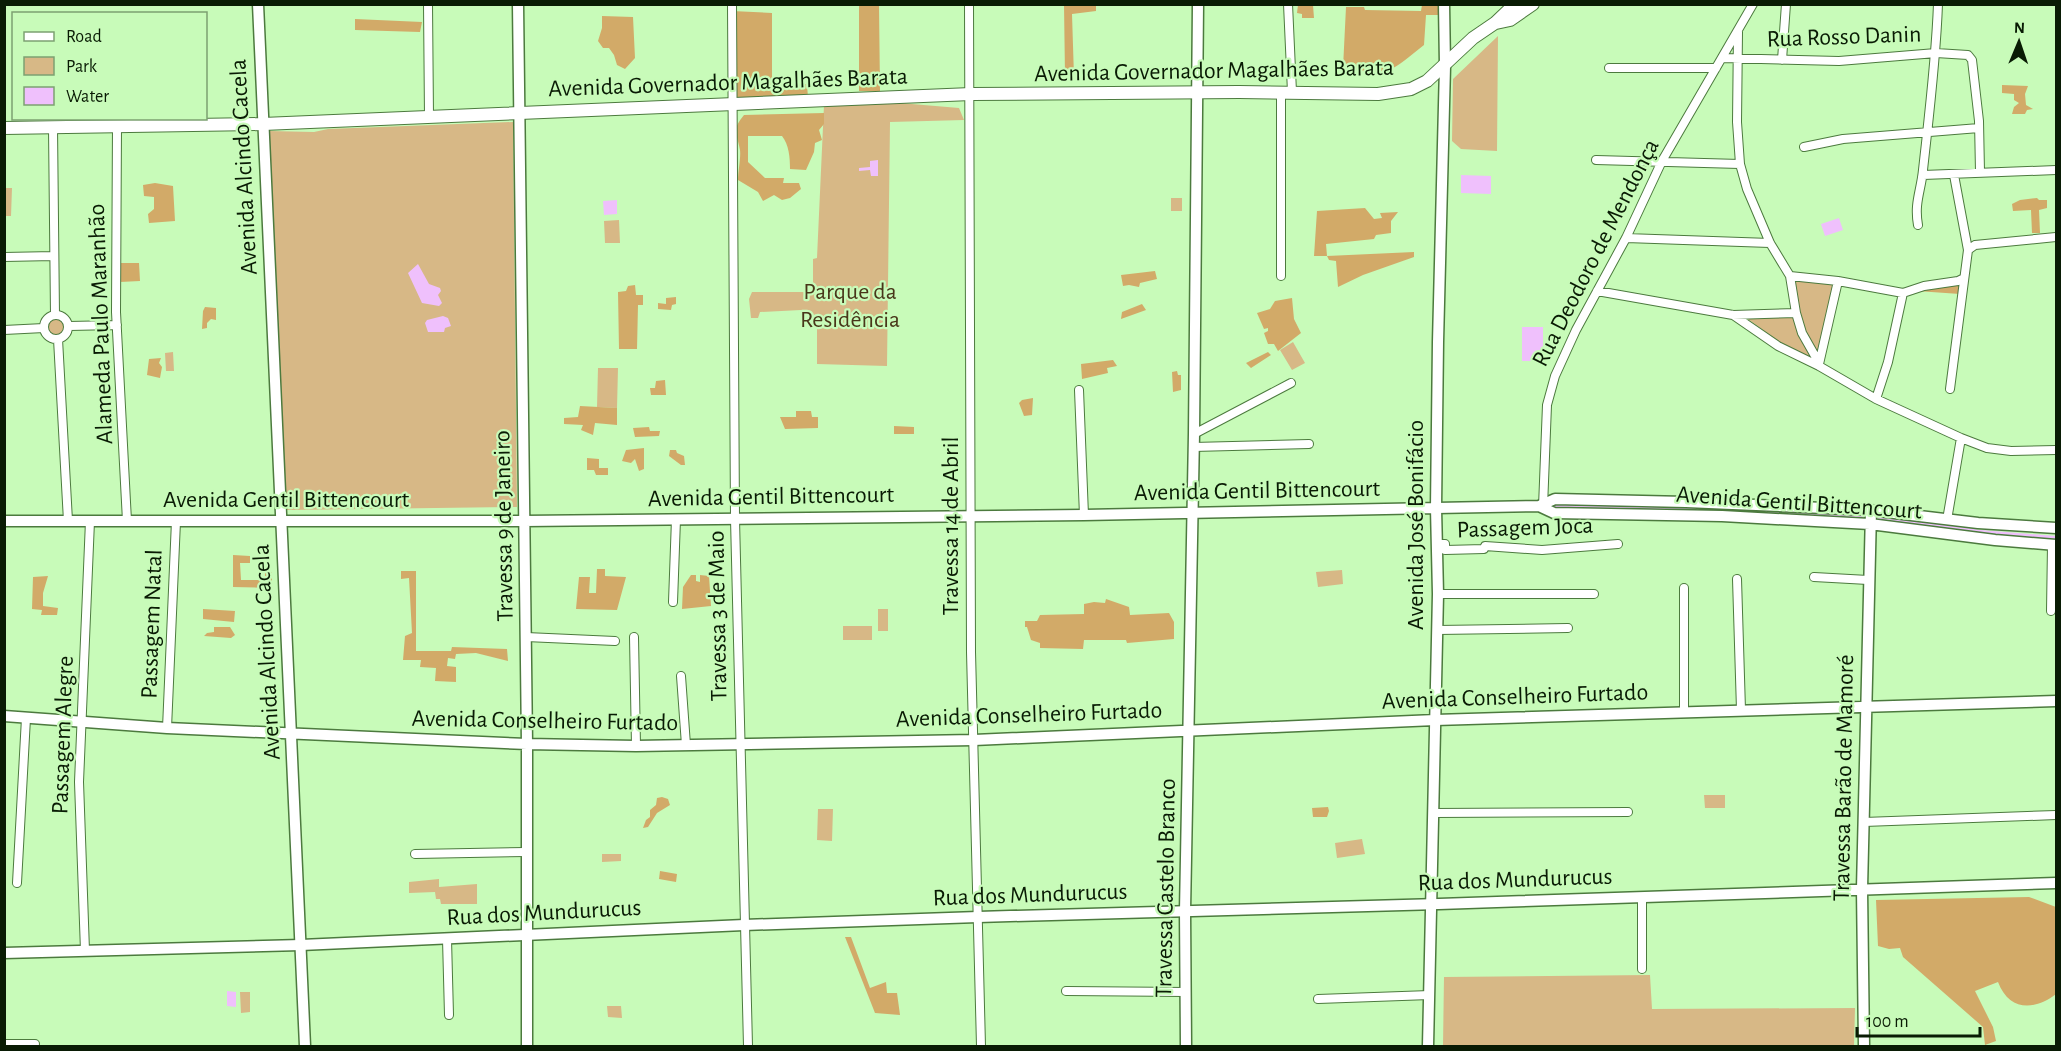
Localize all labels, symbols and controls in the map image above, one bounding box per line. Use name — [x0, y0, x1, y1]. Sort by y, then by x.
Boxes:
legend — [12, 12, 207, 120]
north arrow — [1989, 12, 2049, 72]
text: N — [2014, 20, 2025, 36]
street label: Rua Rosso Danin — [1766, 22, 1922, 52]
text: Road — [66, 28, 102, 46]
street label: Avenida Governador Magalhães Barata — [1034, 56, 1394, 86]
text: Park — [66, 58, 98, 76]
street label: Avenida Alcindo Cacela — [226, 58, 262, 276]
street label: Avenida Governador Magalhães Barata — [548, 65, 908, 101]
text: Water — [66, 88, 109, 106]
street label: Rua Deodoro de Mendonça — [1528, 135, 1664, 371]
street label: Alameda Paulo Maranhão — [85, 203, 117, 445]
park label: Parque da Residência — [800, 280, 900, 332]
street label: Avenida José Bonifácio — [1404, 420, 1428, 630]
street label: Travessa 9 de Janeiro — [490, 430, 518, 622]
street label: Travessa 14 de Abril — [939, 437, 963, 615]
street label: Avenida Gentil Bittencourt — [1134, 477, 1381, 505]
street label: Avenida Gentil Bittencourt — [1675, 482, 1923, 524]
street label: Avenida Gentil Bittencourt — [648, 483, 895, 511]
street label: Avenida Gentil Bittencourt — [163, 488, 409, 512]
street label: Passagem Joca — [1456, 514, 1594, 542]
street label: Travessa 3 de Maio — [705, 530, 731, 702]
street label: Avenida Alcindo Cacela — [249, 543, 285, 761]
street label: Passagem Natal — [137, 549, 167, 699]
street label: Travessa Barão de Mamoré — [1830, 654, 1858, 902]
street label: Passagem Alegre — [48, 655, 78, 815]
street label: Avenida Conselheiro Furtado — [1381, 680, 1649, 714]
street label: Avenida Conselheiro Furtado — [895, 698, 1163, 732]
street label: Avenida Conselheiro Furtado — [412, 707, 678, 735]
street label: Travessa Castelo Branco — [1152, 778, 1180, 998]
street label: Rua dos Mundurucus — [1417, 865, 1613, 895]
street label: Rua dos Mundurucus — [932, 880, 1128, 910]
street label: Rua dos Mundurucus — [446, 896, 642, 930]
scale bar — [1857, 1000, 1980, 1038]
text: 100 m — [1866, 1013, 1909, 1031]

